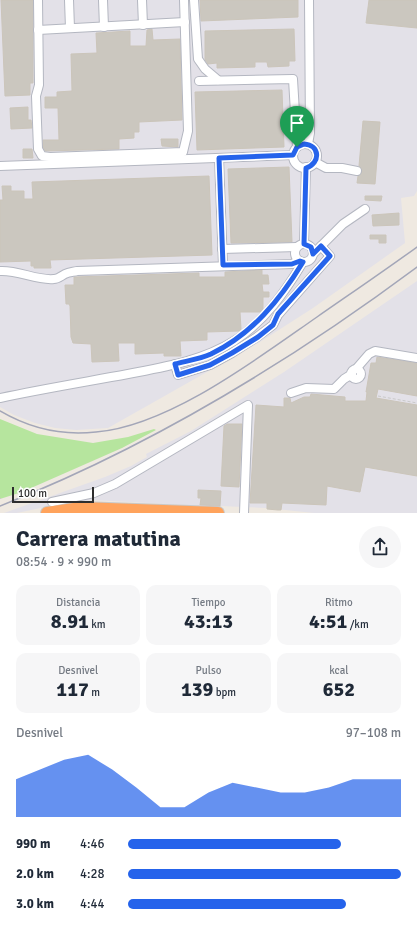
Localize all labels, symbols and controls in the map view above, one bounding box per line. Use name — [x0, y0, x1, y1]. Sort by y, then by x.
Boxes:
pin — [280, 106, 314, 147]
icon: arrive — [286, 112, 308, 134]
scale bar — [12, 485, 94, 504]
text: 100 m — [18, 487, 47, 500]
text: Carrera matutina — [16, 525, 181, 552]
button: share — [359, 526, 401, 568]
text: 08:54 · 9 × 990 m — [16, 554, 111, 570]
text: Distancia — [56, 596, 100, 609]
text: Tiempo — [191, 596, 226, 609]
text: Ritmo — [325, 596, 353, 609]
text: 8.91 — [51, 609, 89, 634]
text: 43:13 — [184, 609, 233, 634]
text: 4:51 — [309, 609, 347, 634]
text: km — [89, 618, 106, 631]
text: /km — [347, 618, 369, 631]
text: Desnivel — [58, 664, 98, 677]
text: Pulso — [196, 664, 221, 677]
text: kcal — [329, 664, 348, 677]
text: 117 — [56, 677, 89, 702]
text: 139 — [181, 677, 213, 702]
text: 652 — [323, 677, 355, 702]
text: m — [89, 686, 100, 699]
text: bpm — [213, 686, 236, 699]
text: Desnivel — [16, 725, 63, 741]
text: 97–108 m — [346, 725, 401, 741]
text: 990 m — [16, 836, 50, 852]
text: 4:46 — [80, 836, 105, 852]
text: 2.0 km — [16, 866, 54, 882]
text: 4:28 — [80, 866, 105, 882]
text: 3.0 km — [16, 896, 54, 912]
text: 4:44 — [80, 896, 105, 912]

